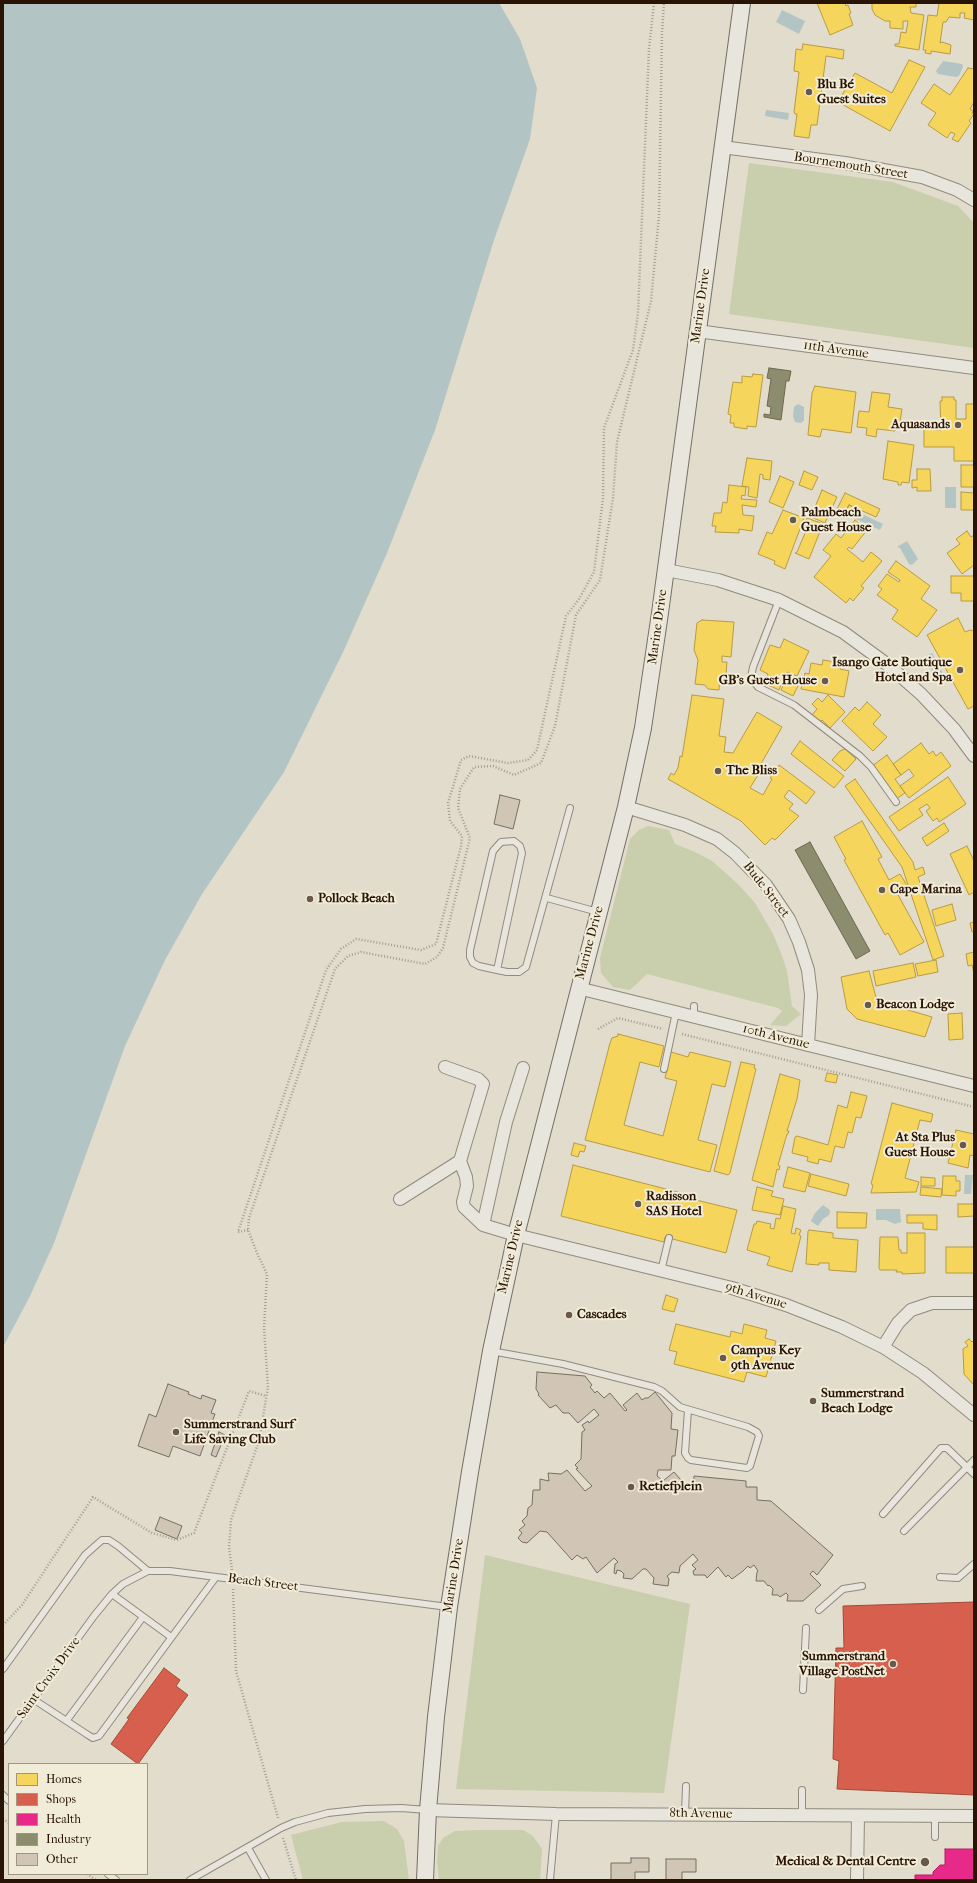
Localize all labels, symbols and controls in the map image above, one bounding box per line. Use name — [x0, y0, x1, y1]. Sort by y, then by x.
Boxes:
place label: Blu Bé Guest Suites — [817, 77, 886, 108]
marker: Blu Bé Guest Suites — [804, 87, 814, 97]
street label: Bournemouth Street — [793, 149, 909, 183]
street label: Marine Drive — [688, 267, 714, 345]
street label: 11th Avenue — [802, 338, 870, 362]
place label: Aquasands — [891, 417, 950, 433]
marker: Aquasands — [953, 420, 963, 430]
place label: Palmbeach Guest House — [801, 505, 871, 536]
marker: Palmbeach Guest House — [788, 515, 798, 525]
street label: Marine Drive — [645, 588, 671, 666]
place label: Isango Gate Boutique Hotel and Spa — [832, 655, 952, 686]
marker: Isango Gate Boutique Hotel and Spa — [955, 665, 965, 675]
place label: GB’s Guest House — [719, 673, 817, 689]
marker: GB’s Guest House — [820, 676, 830, 686]
place label: The Bliss — [726, 763, 777, 779]
marker: The Bliss — [713, 766, 723, 776]
street label: Bude Street — [739, 859, 793, 921]
place label: Cape Marina — [890, 882, 962, 898]
marker: Cape Marina — [877, 885, 887, 895]
place label: Pollock Beach — [318, 891, 395, 907]
marker: Pollock Beach — [305, 894, 315, 904]
street label: Marine Drive — [573, 904, 607, 982]
place label: Beacon Lodge — [876, 997, 954, 1013]
marker: Beacon Lodge — [863, 1000, 873, 1010]
street label: 10th Avenue — [741, 1021, 811, 1053]
place label: At Sta Plus Guest House — [885, 1130, 955, 1161]
marker: At Sta Plus Guest House — [958, 1140, 968, 1150]
place label: Radisson SAS Hotel — [646, 1189, 702, 1220]
marker: Radisson SAS Hotel — [633, 1199, 643, 1209]
street label: Marine Drive — [495, 1218, 527, 1296]
street label: 9th Avenue — [723, 1279, 789, 1313]
place label: Cascades — [577, 1307, 627, 1323]
marker: Cascades — [564, 1310, 574, 1320]
place label: Campus Key 9th Avenue — [731, 1343, 801, 1374]
marker: Campus Key 9th Avenue — [718, 1353, 728, 1363]
place label: Summerstrand Beach Lodge — [821, 1386, 904, 1417]
marker: Summerstrand Beach Lodge — [808, 1396, 818, 1406]
place label: Summerstrand Surf Life Saving Club — [184, 1417, 294, 1448]
marker: Summerstrand Surf Life Saving Club — [171, 1427, 181, 1437]
place label: Retiefplein — [639, 1479, 702, 1495]
marker: Retiefplein — [626, 1482, 636, 1492]
street label: Marine Drive — [440, 1537, 468, 1615]
street label: Beach Street — [227, 1571, 299, 1595]
street label: Saint Croix Drive — [14, 1634, 84, 1722]
place label: Summerstrand Village PostNet — [799, 1649, 885, 1680]
marker: Summerstrand Village PostNet — [888, 1659, 898, 1669]
legend — [8, 1763, 148, 1875]
text: Homes — [46, 1772, 82, 1786]
text: Shops — [46, 1792, 76, 1806]
street label: 8th Avenue — [669, 1806, 733, 1822]
text: Health — [46, 1812, 81, 1826]
text: Industry — [46, 1832, 91, 1846]
text: Other — [46, 1852, 78, 1866]
place label: Medical & Dental Centre — [775, 1854, 916, 1870]
marker: Medical & Dental Centre — [919, 1856, 931, 1868]

